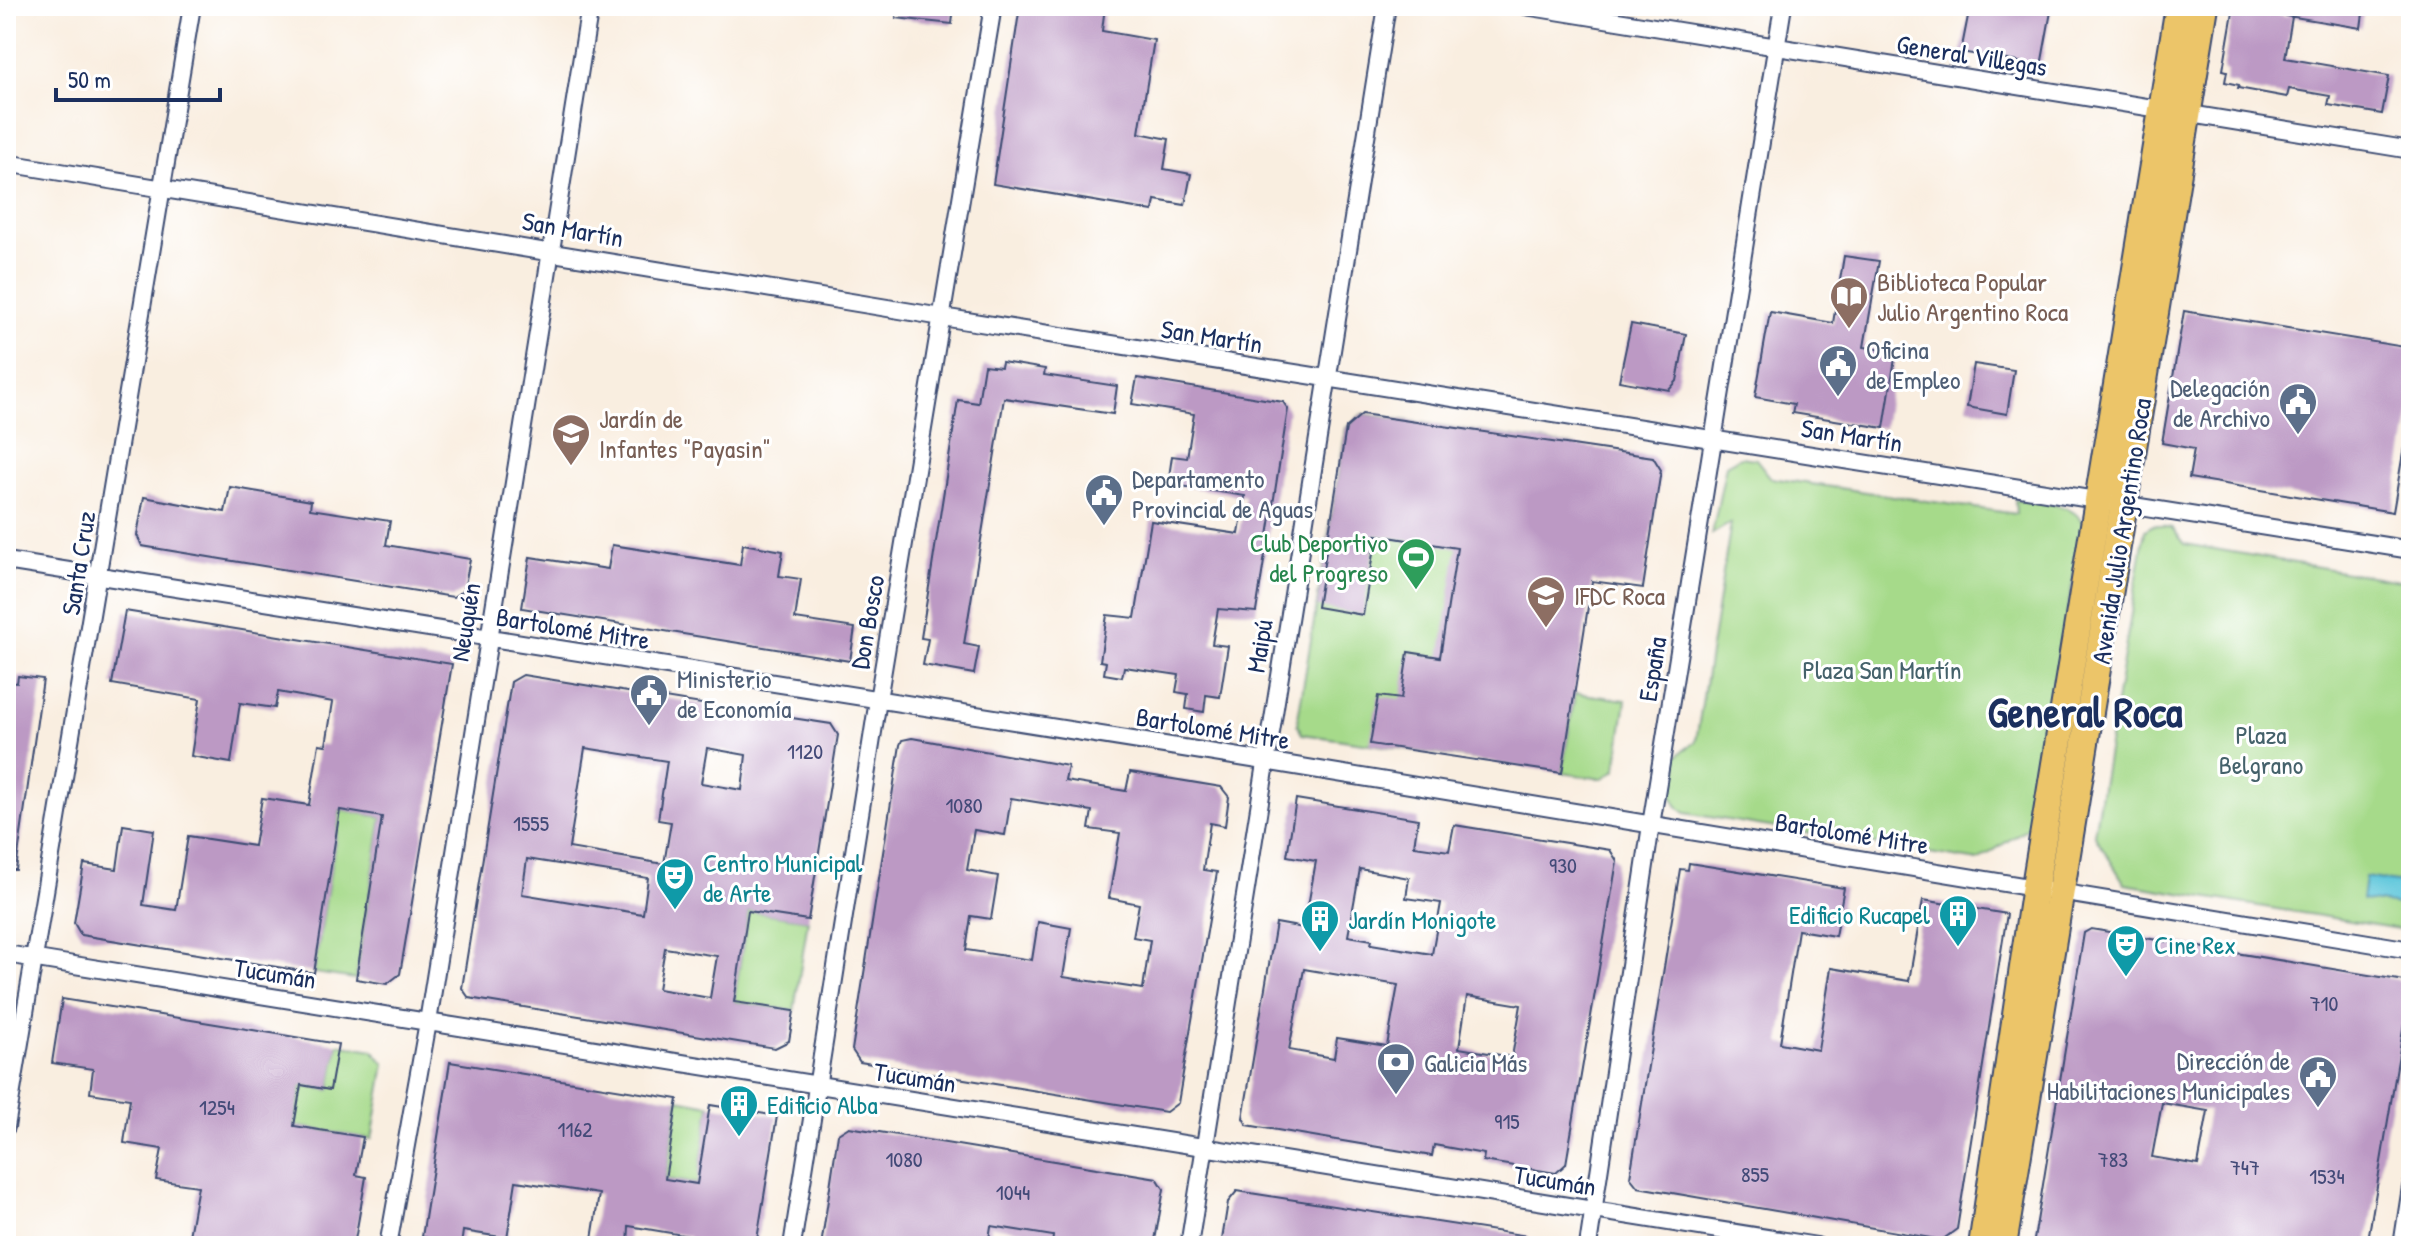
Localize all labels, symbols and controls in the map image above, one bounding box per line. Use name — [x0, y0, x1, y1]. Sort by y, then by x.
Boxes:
street label: General Villegas — [1894, 26, 2050, 84]
scale bar — [56, 52, 220, 102]
text: 50 m — [68, 63, 111, 95]
street label: San Martín — [520, 203, 626, 255]
place label: Biblioteca Popular Julio Argentino Roca — [1877, 264, 2068, 329]
library icon: Biblioteca Popular Julio Argentino Roca — [1828, 275, 1870, 330]
street label: San Martín — [1159, 311, 1265, 361]
place label: Oficina de Empleo — [1866, 332, 1961, 397]
public building icon: Oficina de Empleo — [1817, 343, 1859, 398]
place label: Delegación de Archivo — [2170, 370, 2270, 435]
public building icon: Delegación de Archivo — [2277, 381, 2319, 436]
street label: Avenida Julio Argentino Roca — [2083, 396, 2159, 666]
place label: Jardín de Infantes "Payasin" — [599, 401, 771, 466]
street label: San Martín — [1799, 410, 1905, 460]
school or university icon: Jardín de Infantes "Payasin" — [550, 412, 592, 467]
place label: Departamento Provincial de Aguas — [1132, 461, 1313, 526]
public building icon: Departamento Provincial de Aguas — [1083, 472, 1125, 527]
street label: Santa Cruz — [53, 509, 103, 617]
place label: Club Deportivo del Progreso — [1250, 525, 1388, 590]
sports icon: Club Deportivo del Progreso — [1395, 536, 1437, 591]
street label: Don Bosco — [842, 572, 892, 672]
school or university icon: IFDC Roca — [1525, 574, 1567, 629]
place label: IFDC Roca — [1574, 578, 1665, 613]
street label: Neuquén — [442, 580, 488, 664]
street label: Bartolomé Mitre — [494, 599, 652, 657]
street label: Maipú — [1238, 617, 1280, 675]
street label: España — [1630, 634, 1674, 704]
park label: Plaza San Martín — [1803, 652, 1961, 687]
place label: Ministerio de Economía — [677, 661, 791, 726]
public building icon: Ministerio de Economía — [628, 672, 670, 727]
district label: General Roca — [1988, 683, 2183, 740]
street label: Bartolomé Mitre — [1134, 699, 1292, 757]
park label: Plaza Belgrano — [2219, 717, 2303, 782]
house number: 1120 — [787, 736, 823, 766]
house number: 1080 — [945, 790, 983, 820]
street label: Bartolomé Mitre — [1773, 804, 1931, 862]
house number: 1555 — [513, 808, 549, 838]
place label: Centro Municipal de Arte — [703, 845, 862, 910]
house number: 930 — [1549, 850, 1577, 880]
theatre icon: Centro Municipal de Arte — [654, 856, 696, 911]
building icon: Edificio Rucapel — [1937, 893, 1979, 948]
place label: Edificio Rucapel — [1789, 897, 1930, 932]
building icon: Jardín Monigote — [1299, 898, 1341, 953]
place label: Jardín Monigote — [1348, 902, 1496, 937]
theatre icon: Cine Rex — [2105, 923, 2147, 978]
place label: Cine Rex — [2154, 927, 2236, 962]
street label: Tucumán — [231, 949, 319, 997]
house number: 710 — [2310, 988, 2339, 1018]
bank icon: Galicia Más — [1375, 1041, 1417, 1096]
place label: Dirección de Habilitaciones Municipales — [2047, 1043, 2290, 1108]
place label: Galicia Más — [1424, 1045, 1527, 1080]
street label: Tucumán — [871, 1053, 959, 1101]
public building icon: Dirección de Habilitaciones Municipales — [2297, 1054, 2339, 1109]
building icon: Edificio Alba — [718, 1083, 760, 1138]
place label: Edificio Alba — [767, 1087, 878, 1122]
house number: 1254 — [199, 1092, 235, 1122]
house number: 915 — [1494, 1106, 1520, 1136]
house number: 1162 — [557, 1114, 593, 1144]
house number: 1080 — [885, 1144, 923, 1174]
house number: 783 — [2098, 1144, 2128, 1174]
house number: 747 — [2230, 1152, 2260, 1182]
street label: Tucumán — [1511, 1156, 1599, 1204]
house number: 855 — [1741, 1159, 1769, 1189]
house number: 1534 — [2309, 1161, 2345, 1191]
house number: 1044 — [996, 1177, 1030, 1207]

